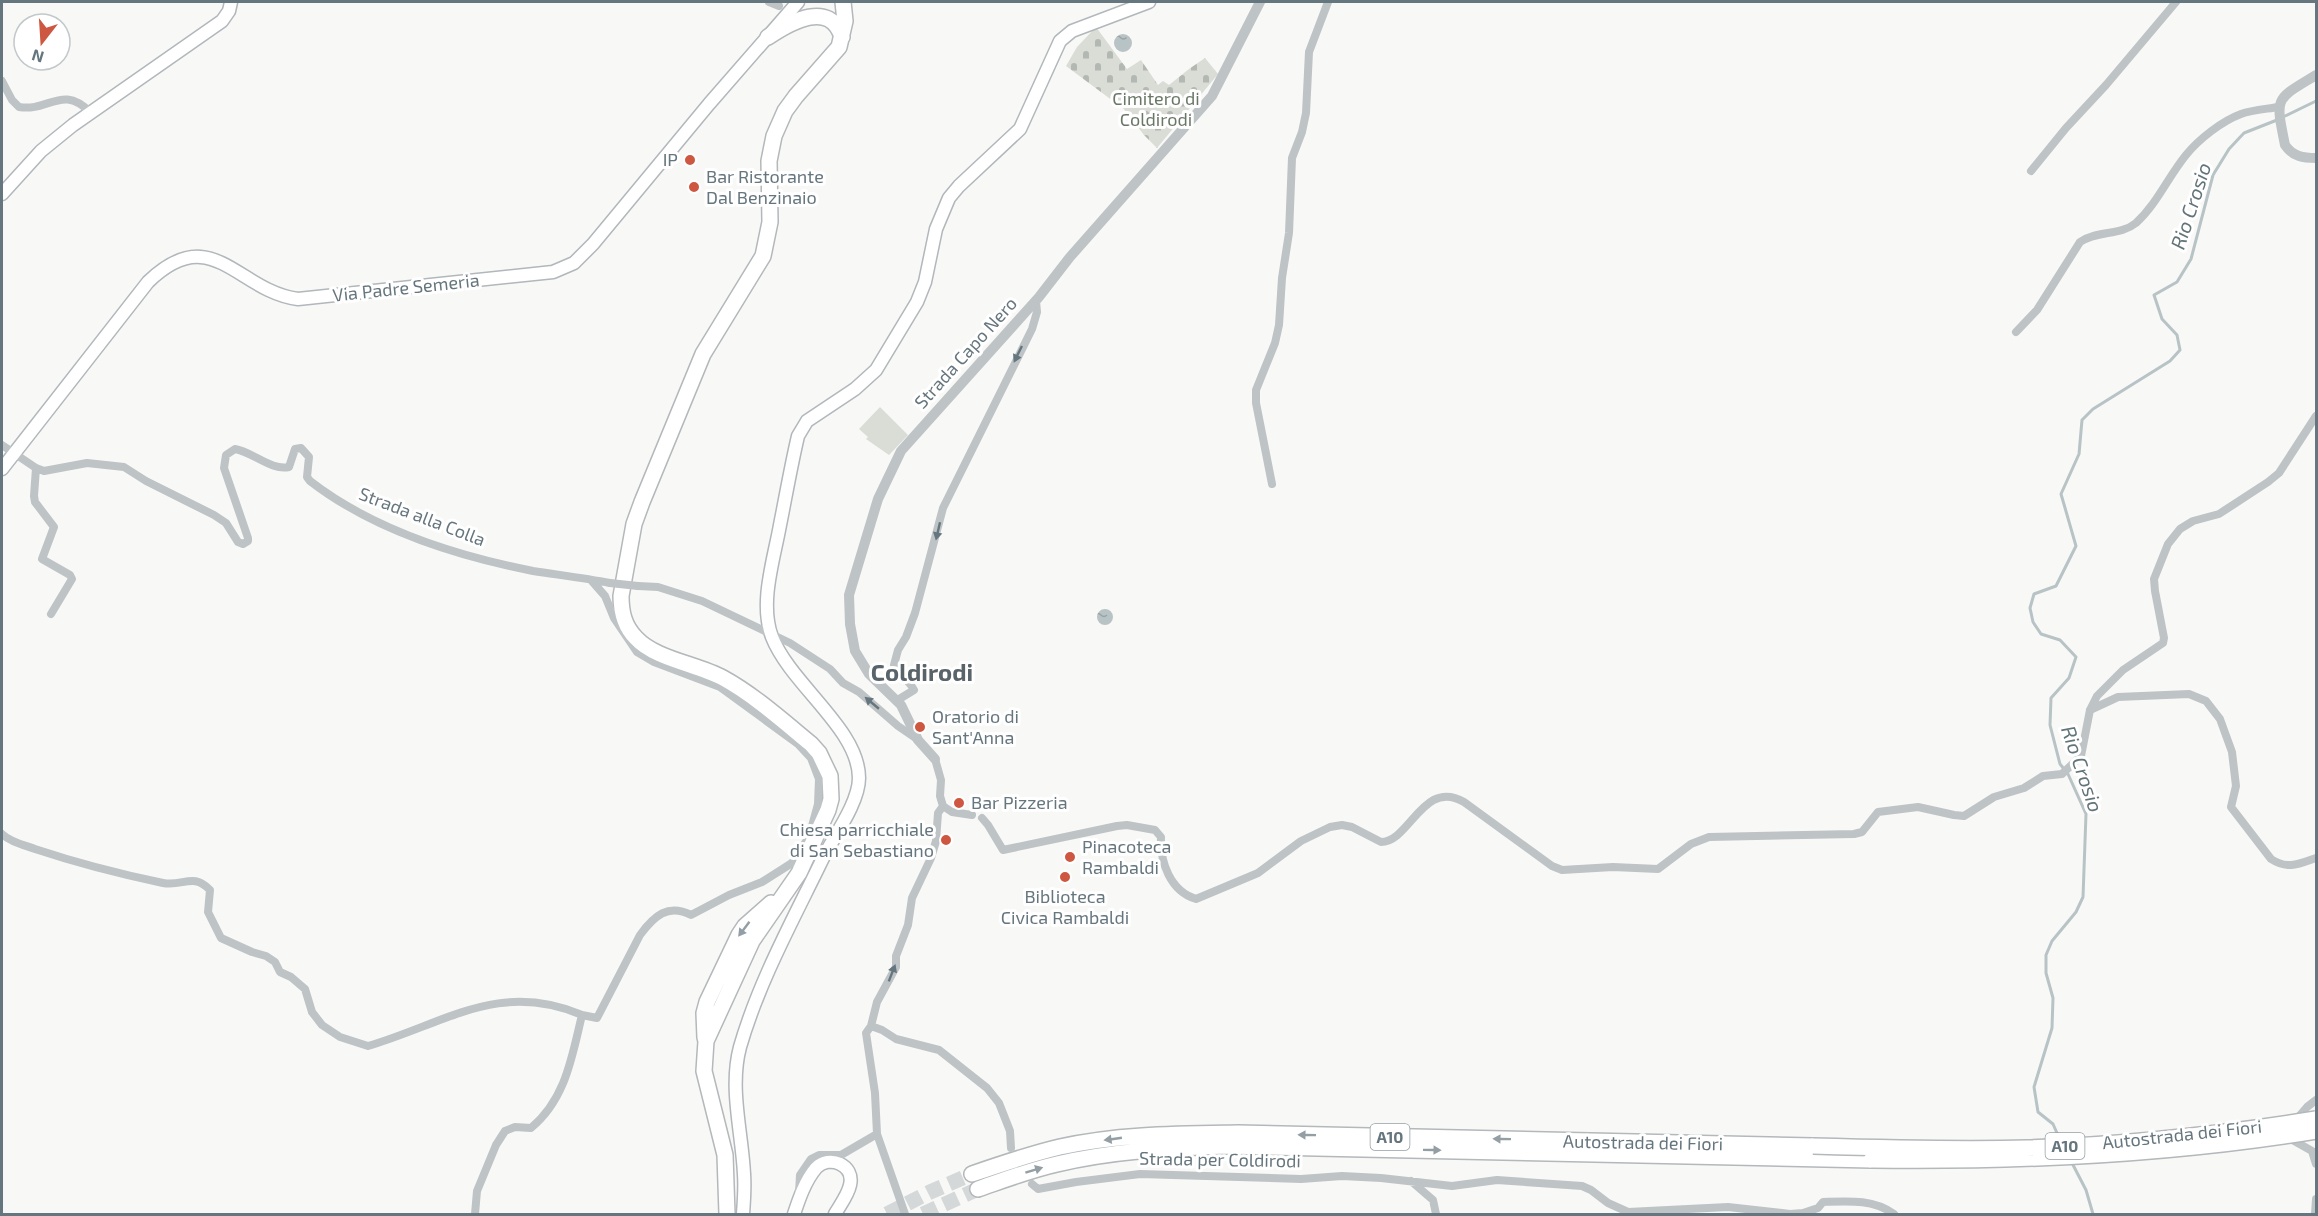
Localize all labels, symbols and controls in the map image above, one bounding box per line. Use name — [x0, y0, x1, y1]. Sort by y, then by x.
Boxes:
north arrow — [12, 12, 72, 72]
text: N — [29, 46, 46, 68]
park label: Cimitero di Coldirodi — [1112, 87, 1200, 130]
place label: IP — [663, 148, 678, 170]
marker: IP — [683, 153, 697, 167]
water label: Rio Crosio — [2165, 159, 2215, 252]
place label: Bar Ristorante Dal Benzinaio — [706, 165, 824, 208]
marker: Bar Ristorante Dal Benzinaio — [687, 180, 701, 194]
street label: Via Padre Semeria — [331, 268, 480, 306]
street label: Strada Capo Nero — [909, 292, 1021, 413]
one-way arrow — [1013, 346, 1022, 363]
street label: Strada alla Colla — [356, 482, 489, 550]
one-way arrow — [932, 522, 942, 541]
district label: Coldirodi — [871, 657, 973, 686]
one-way arrow — [865, 697, 880, 710]
place label: Oratorio di Sant'Anna — [932, 705, 1019, 748]
marker: Oratorio di Sant'Anna — [913, 720, 927, 734]
water label: Rio Crosio — [2057, 722, 2109, 815]
place label: Bar Pizzeria — [971, 791, 1068, 813]
marker: Bar Pizzeria — [952, 796, 966, 810]
place label: Chiesa parricchiale di San Sebastiano — [780, 818, 934, 861]
marker: Chiesa parricchiale di San Sebastiano — [939, 833, 953, 847]
place label: Pinacoteca Rambaldi — [1082, 835, 1172, 878]
marker: Pinacoteca Rambaldi — [1063, 850, 1077, 864]
marker: Biblioteca Civica Rambaldi — [1058, 870, 1072, 884]
place label: Biblioteca Civica Rambaldi — [1001, 885, 1129, 928]
one-way arrow — [738, 921, 750, 937]
one-way arrow — [887, 963, 897, 981]
street label: Autostrada dei Fiori — [2101, 1115, 2263, 1153]
road number: A10 — [1370, 1124, 1410, 1150]
one-way arrow — [1298, 1130, 1317, 1139]
street label: Autostrada dei Fiori — [1563, 1130, 1723, 1154]
road number: A10 — [2046, 1133, 2084, 1159]
one-way arrow — [1103, 1134, 1122, 1143]
one-way arrow — [1493, 1135, 1512, 1144]
one-way arrow — [1422, 1145, 1441, 1155]
street label: Strada per Coldirodi — [1139, 1147, 1301, 1171]
one-way arrow — [1025, 1165, 1043, 1175]

